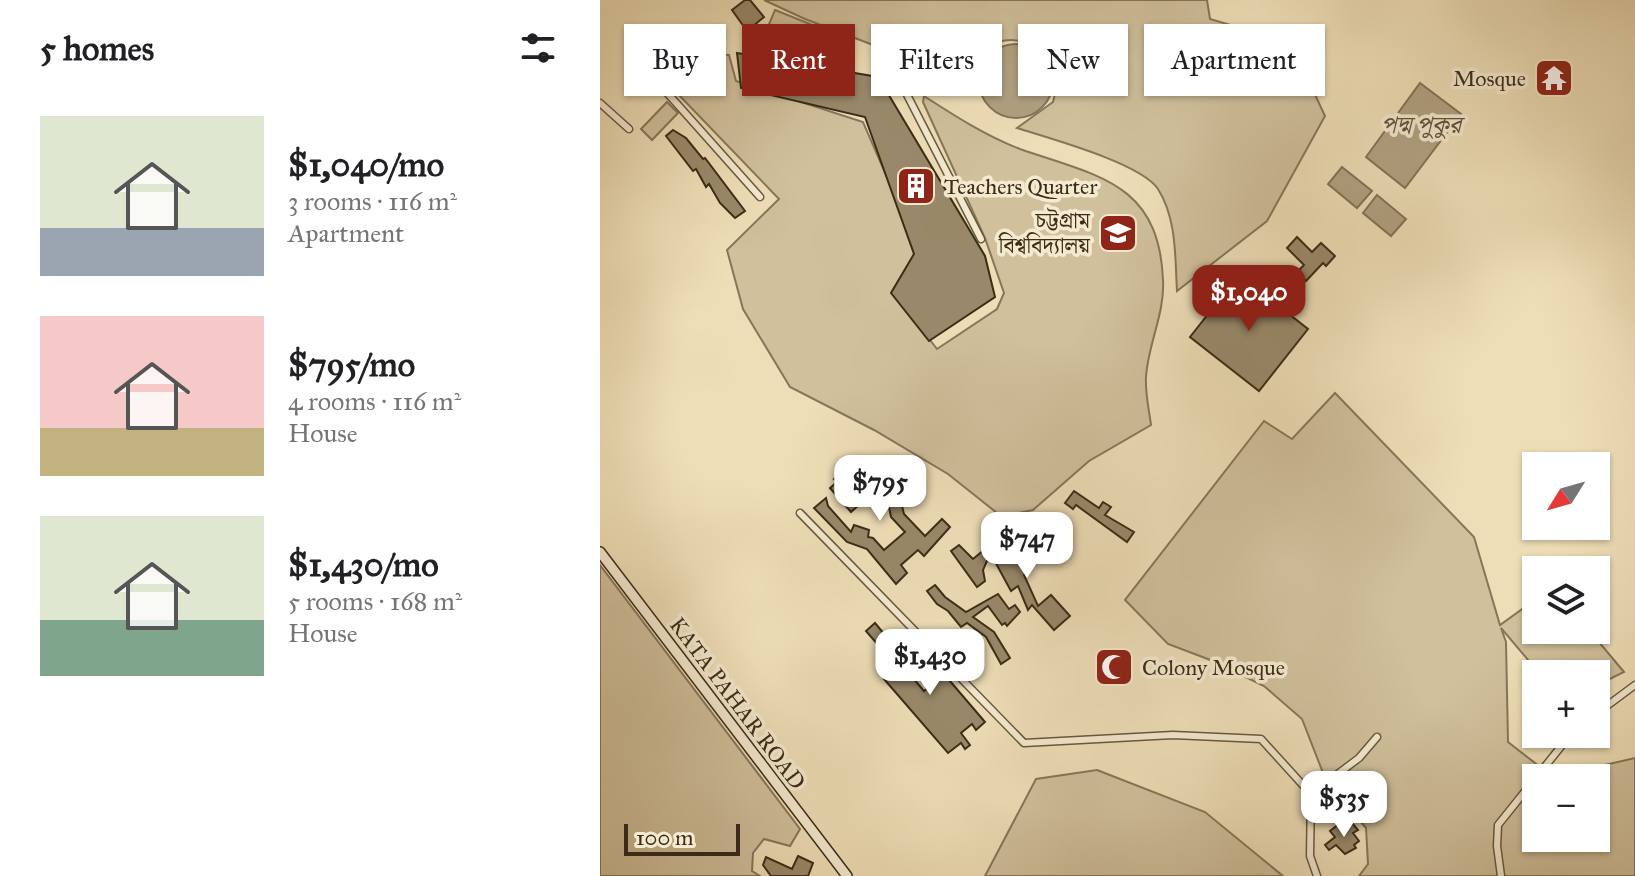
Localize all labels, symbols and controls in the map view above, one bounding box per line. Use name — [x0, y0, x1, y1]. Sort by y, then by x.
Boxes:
chip: Buy — [624, 24, 726, 96]
chip: Rent — [742, 24, 855, 96]
chip: Filters — [871, 24, 1002, 96]
chip: New — [1018, 24, 1128, 96]
chip: Apartment — [1144, 24, 1325, 96]
icon: filters — [516, 26, 560, 70]
text: 5 homes — [40, 28, 154, 69]
temple icon: Mosque — [1533, 57, 1575, 99]
place label: Mosque — [1453, 65, 1526, 92]
water label: পদ্ম পুকুর — [1381, 110, 1466, 140]
text: $1,040/mo — [288, 144, 444, 185]
icon: home — [104, 148, 200, 244]
building icon: Teachers Quarter — [895, 165, 937, 207]
place label: Teachers Quarter — [944, 173, 1098, 200]
text: 3 rooms · 116 m² — [288, 185, 457, 217]
place label: চট্টগ্রাম বিশ্ববিদ্যালয় — [998, 207, 1091, 259]
school or university icon: চট্টগ্রাম বিশ্ববিদ্যালয় — [1097, 212, 1139, 254]
text: Apartment — [288, 217, 404, 249]
pin: $1,040 — [1184, 265, 1314, 333]
text: $1,040 — [1210, 275, 1288, 307]
text: $795/mo — [288, 344, 415, 385]
icon: home — [104, 348, 200, 444]
text: 4 rooms · 116 m² — [288, 385, 461, 417]
text: House — [288, 417, 358, 449]
north arrow — [1522, 452, 1610, 540]
map controls — [1522, 452, 1610, 852]
pin: $795 — [833, 455, 927, 523]
text: $795 — [852, 465, 908, 497]
pin: $747 — [980, 512, 1074, 580]
text: $747 — [999, 522, 1055, 554]
text: $1,430/mo — [288, 544, 439, 585]
icon: home — [104, 548, 200, 644]
button: layers — [1522, 556, 1610, 644]
text: 5 rooms · 168 m² — [288, 585, 462, 617]
street label: KATA PAHAR ROAD — [664, 612, 811, 795]
text: House — [288, 617, 358, 649]
pin: $1,430 — [865, 629, 995, 697]
text: $1,430 — [893, 639, 967, 671]
mosque icon: Colony Mosque — [1093, 646, 1135, 688]
place label: Colony Mosque — [1142, 654, 1285, 681]
button: + — [1522, 660, 1610, 748]
button: − — [1522, 764, 1610, 852]
pin: $535 — [1297, 771, 1391, 839]
text: $535 — [1319, 781, 1369, 813]
scale bar — [624, 820, 740, 856]
text: 100 m — [636, 824, 693, 851]

